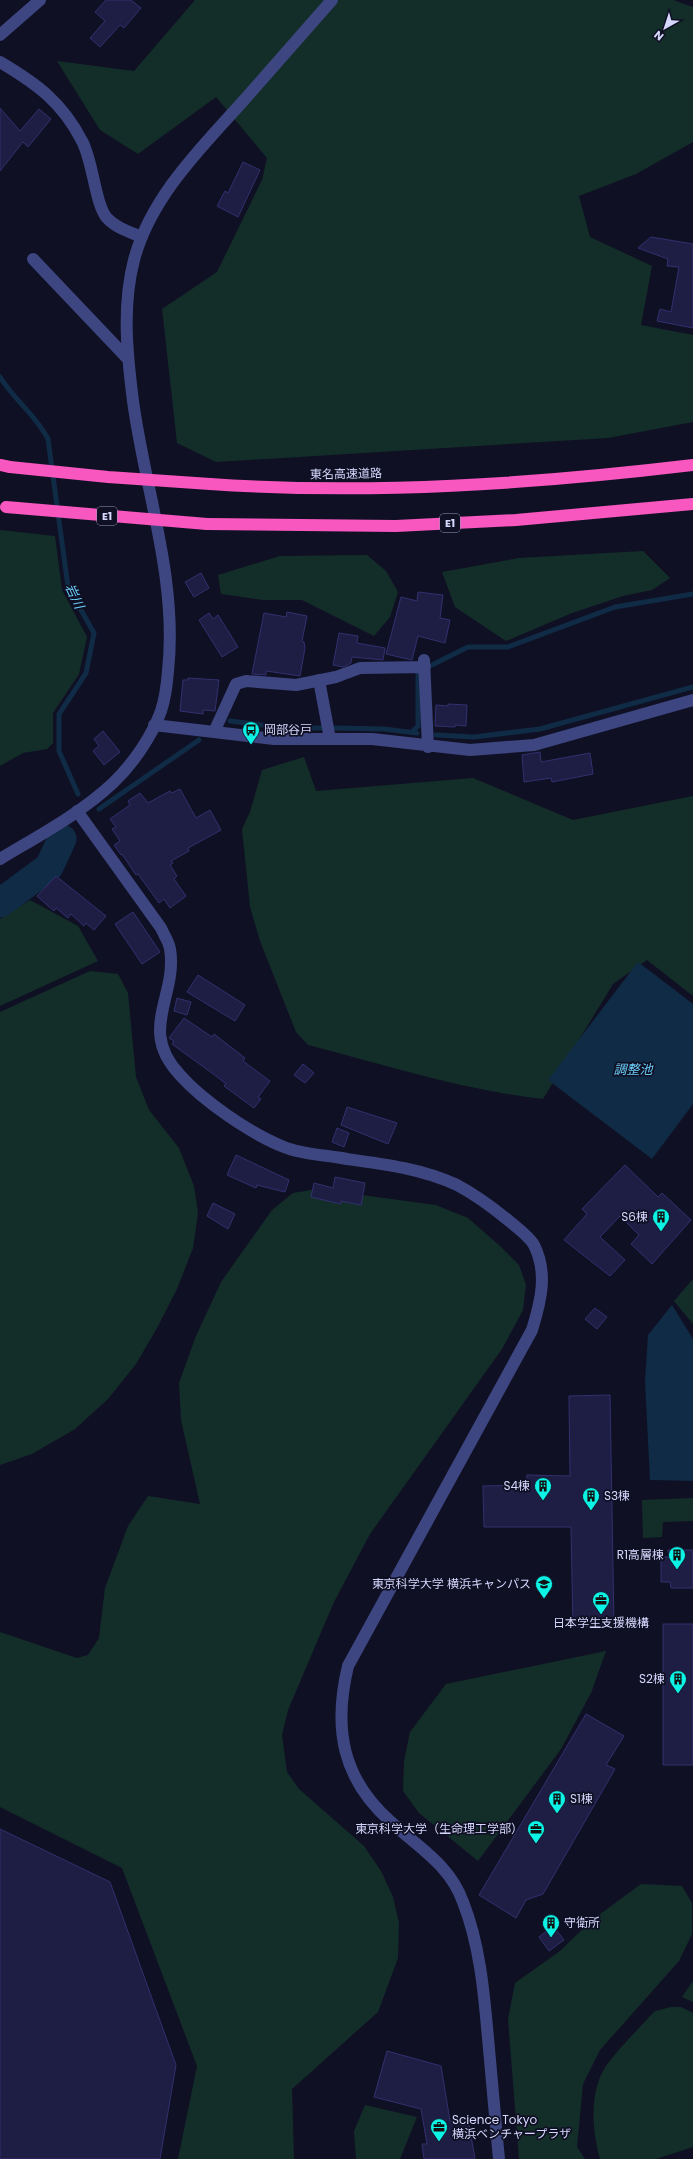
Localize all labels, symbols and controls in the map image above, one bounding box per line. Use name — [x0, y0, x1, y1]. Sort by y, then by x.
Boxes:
north arrow — [645, 8, 685, 48]
text: N — [650, 27, 667, 45]
street label: 東名高速道路 — [310, 464, 382, 483]
road number: E1 — [97, 507, 117, 525]
road number: E1 — [440, 514, 460, 532]
water label: 岩川 — [60, 580, 89, 614]
bus stop icon: 岡部谷戸 — [241, 720, 261, 745]
place label: 岡部谷戸 — [264, 721, 312, 738]
water label: 調整池 — [613, 1060, 654, 1079]
building icon: S6棟 — [651, 1207, 671, 1232]
place label: S6棟 — [621, 1208, 648, 1225]
building icon: S4棟 — [533, 1476, 553, 1501]
place label: S4棟 — [503, 1477, 530, 1494]
building icon: S3棟 — [581, 1486, 601, 1511]
place label: S3棟 — [604, 1487, 630, 1504]
building icon: R1高層棟 — [667, 1545, 687, 1570]
place label: R1高層棟 — [617, 1546, 664, 1563]
school or university icon: 東京科学大学 横浜キャンパス — [534, 1574, 554, 1599]
place label: 東京科学大学 横浜キャンパス — [372, 1575, 531, 1592]
office icon: 日本学生支援機構 — [591, 1590, 611, 1615]
place label: 日本学生支援機構 — [553, 1614, 649, 1631]
building icon: S2棟 — [668, 1669, 688, 1694]
place label: S2棟 — [639, 1670, 665, 1687]
building icon: S1棟 — [547, 1789, 567, 1814]
place label: S1棟 — [570, 1790, 593, 1807]
office icon: 東京科学大学（生命理工学部） — [526, 1819, 546, 1844]
place label: 東京科学大学（生命理工学部） — [355, 1820, 523, 1837]
building icon: 守衛所 — [541, 1913, 561, 1938]
place label: 守衛所 — [564, 1914, 600, 1931]
place label: Science Tokyo 横浜ベンチャープラザ — [452, 2111, 571, 2142]
office icon: Science Tokyo 横浜ベンチャープラザ — [429, 2117, 449, 2142]

